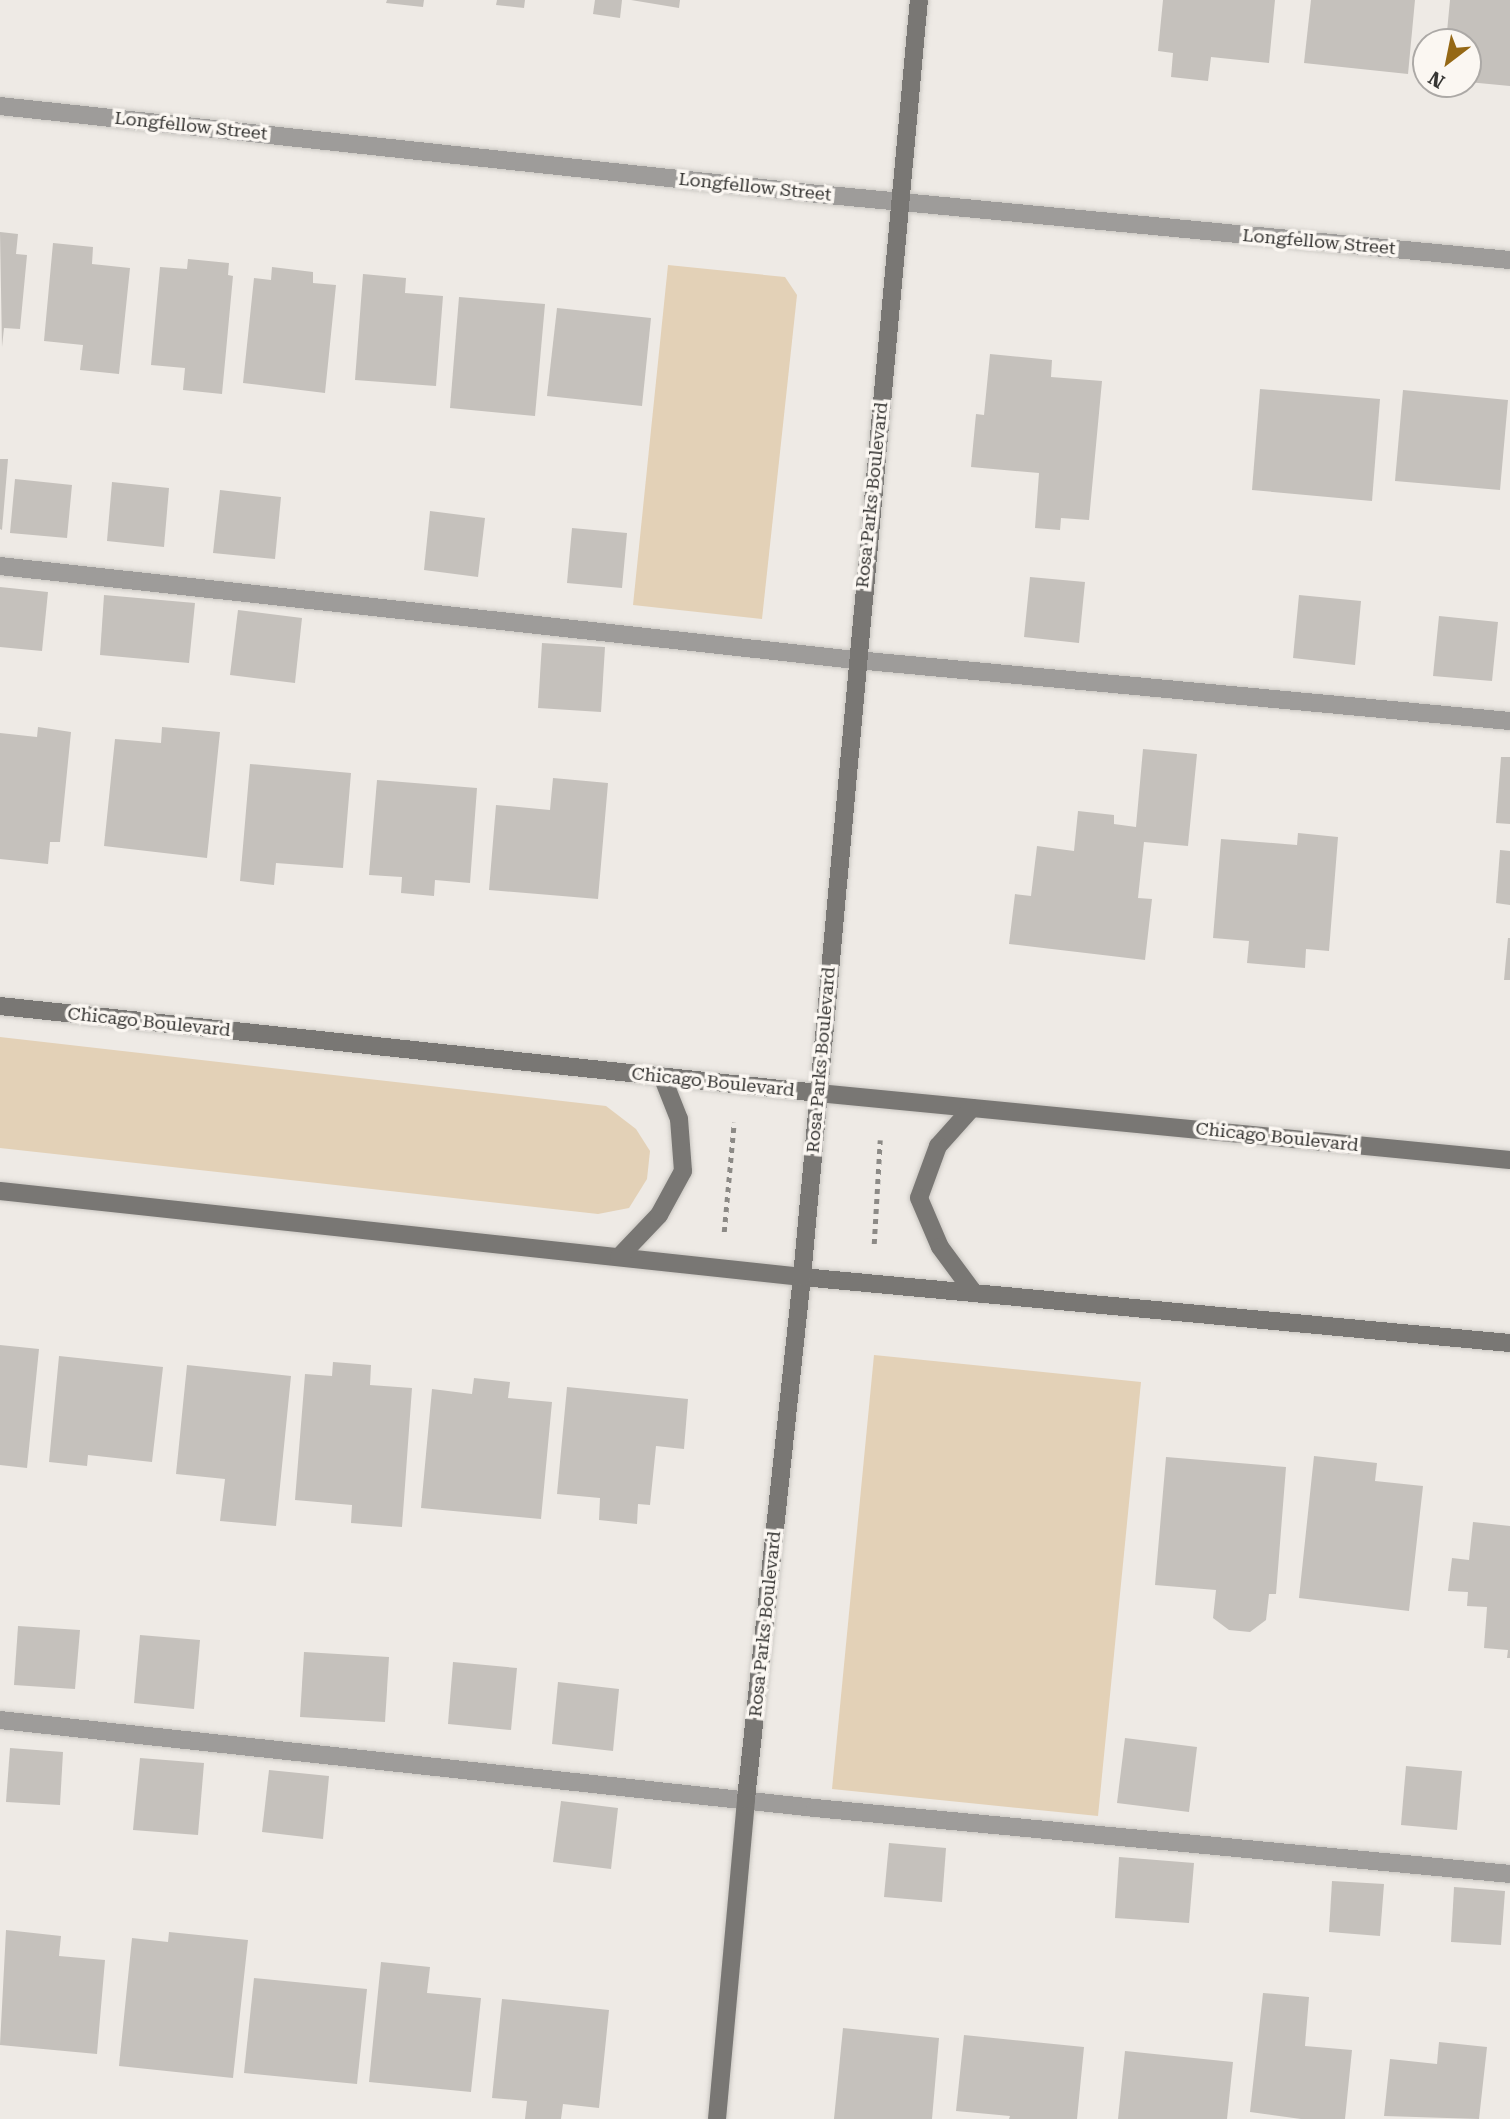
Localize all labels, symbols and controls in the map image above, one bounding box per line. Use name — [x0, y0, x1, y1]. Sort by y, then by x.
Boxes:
north arrow — [1412, 28, 1482, 98]
text: N — [1424, 66, 1449, 93]
street label: Longfellow Street — [113, 107, 269, 145]
street label: Longfellow Street — [677, 168, 833, 206]
street label: Longfellow Street — [1242, 225, 1396, 259]
street label: Rosa Parks Boulevard — [851, 401, 893, 589]
street label: Rosa Parks Boulevard — [802, 966, 840, 1154]
street label: Chicago Boulevard — [66, 1003, 232, 1041]
street label: Chicago Boulevard — [630, 1063, 796, 1101]
street label: Chicago Boulevard — [1194, 1118, 1360, 1156]
street label: Rosa Parks Boulevard — [744, 1530, 786, 1718]

